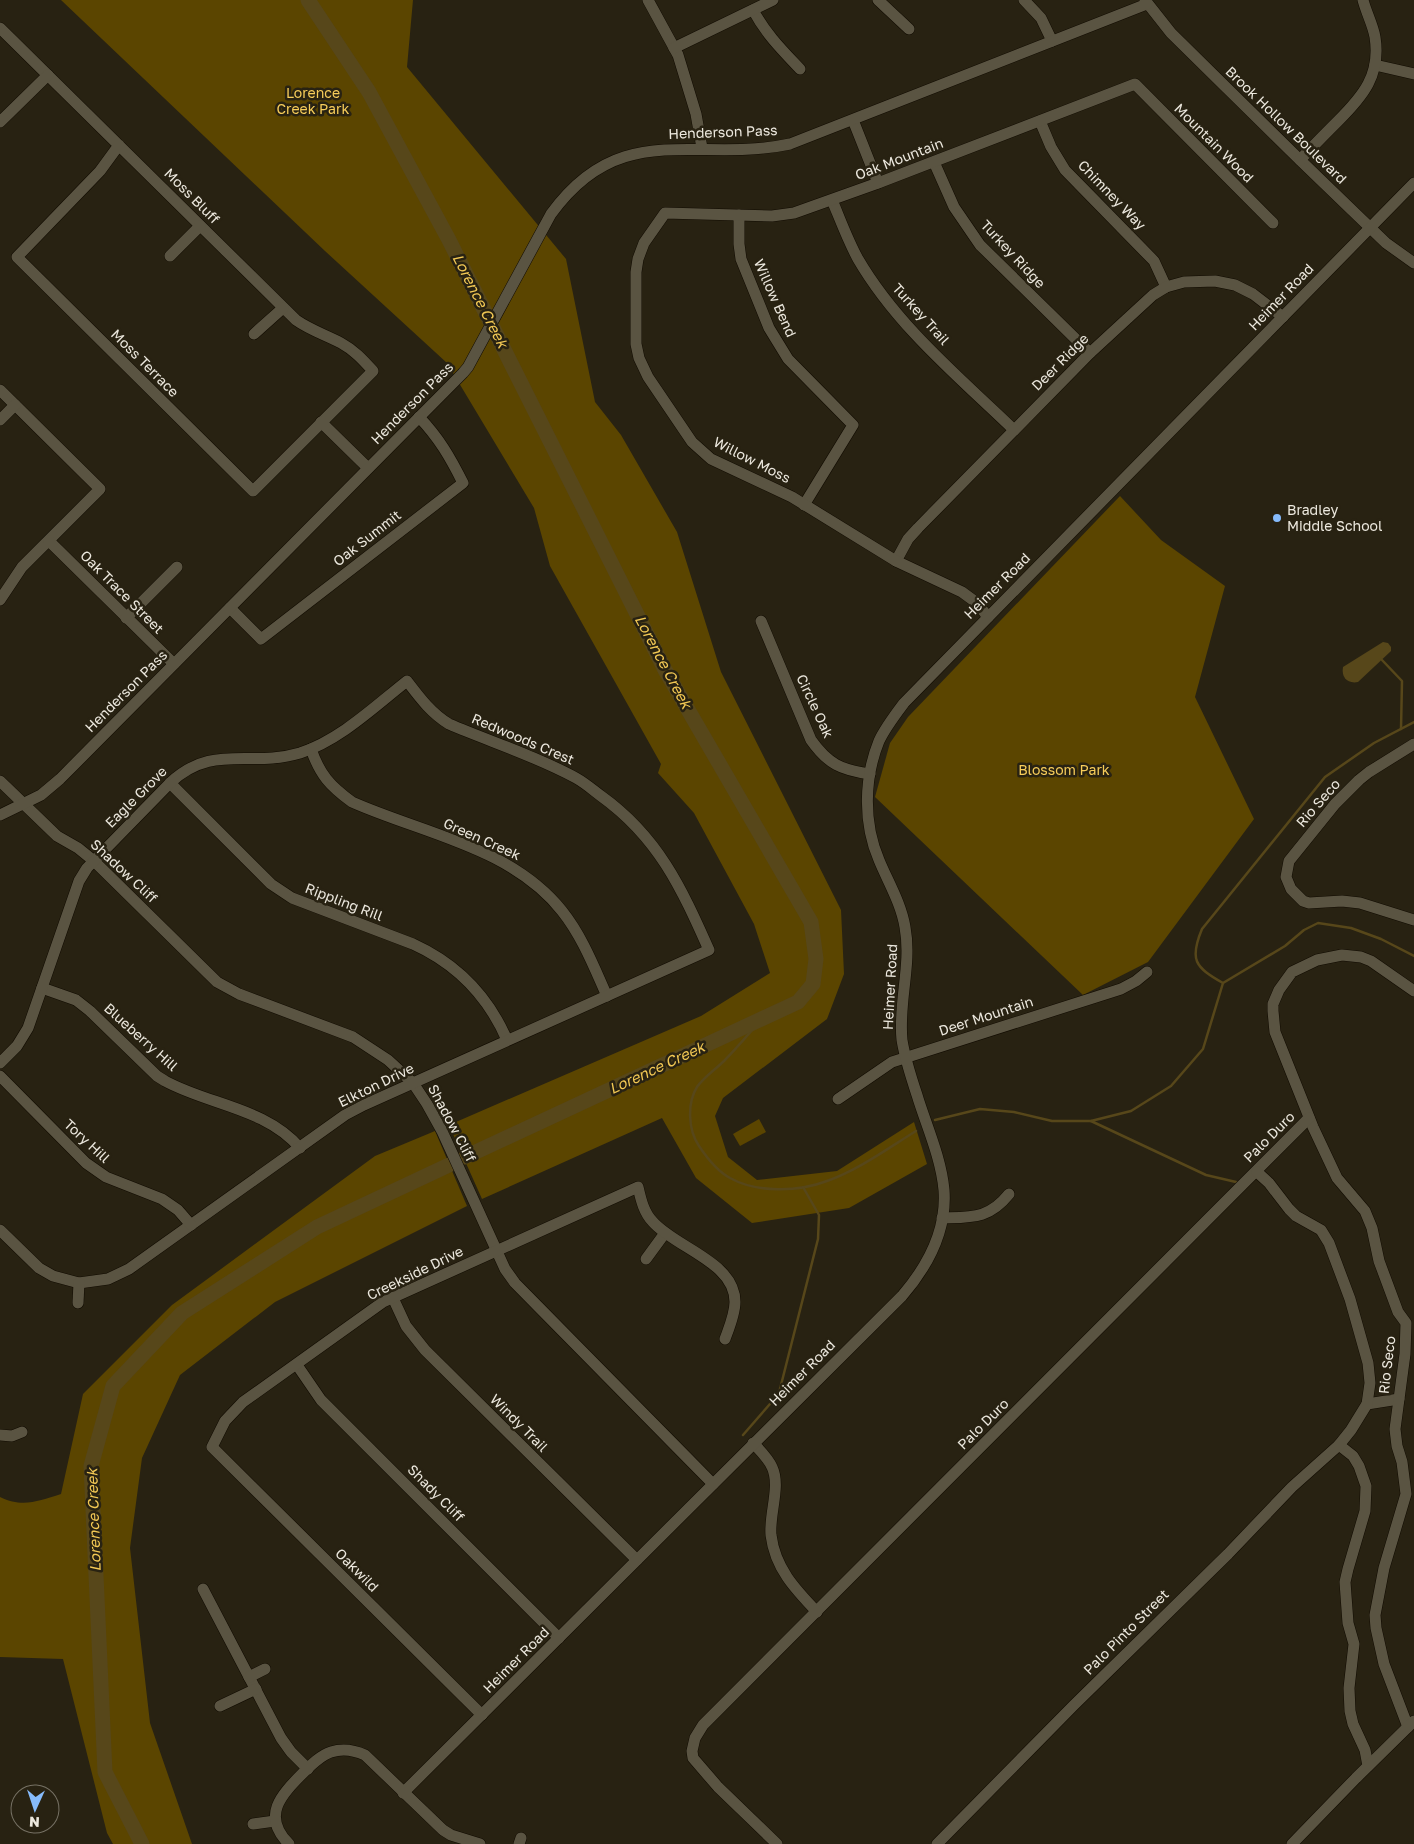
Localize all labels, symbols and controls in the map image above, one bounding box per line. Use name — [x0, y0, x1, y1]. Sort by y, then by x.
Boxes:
street label: Brook Hollow Boulevard — [1222, 62, 1350, 187]
park label: Lorence Creek Park — [277, 84, 349, 117]
street label: Mountain Wood — [1171, 99, 1258, 186]
street label: Henderson Pass — [668, 121, 778, 142]
street label: Oak Mountain — [852, 134, 945, 183]
street label: Chimney Way — [1075, 156, 1150, 233]
street label: Moss Bluff — [161, 164, 224, 227]
street label: Turkey Ridge — [978, 216, 1049, 291]
water label: Lorence Creek — [449, 250, 513, 352]
street label: Willow Bend — [751, 256, 800, 340]
street label: Heimer Road — [1245, 260, 1317, 334]
street label: Turkey Trail — [889, 279, 953, 348]
street label: Moss Terrace — [108, 325, 183, 400]
street label: Deer Ridge — [1028, 330, 1092, 394]
street label: Henderson Pass — [367, 358, 456, 447]
street label: Willow Moss — [711, 433, 794, 486]
place label: Bradley Middle School — [1287, 501, 1382, 534]
street label: Oak Summit — [329, 506, 404, 569]
marker: Bradley Middle School — [1271, 512, 1283, 524]
street label: Oak Trace Street — [77, 546, 168, 637]
street label: Heimer Road — [960, 549, 1033, 622]
water label: Lorence Creek — [632, 612, 697, 713]
street label: Henderson Pass — [81, 646, 170, 735]
street label: Circle Oak — [793, 671, 838, 740]
street label: Redwoods Crest — [469, 709, 577, 768]
park label: Blossom Park — [1018, 761, 1110, 778]
street label: Eagle Grove — [101, 762, 170, 831]
street label: Rio Seco — [1292, 775, 1343, 830]
street label: Green Creek — [441, 814, 523, 863]
street label: Shadow Cliff — [87, 835, 161, 906]
street label: Rippling Rill — [303, 879, 385, 924]
street label: Heimer Road — [879, 943, 900, 1031]
street label: Deer Mountain — [936, 992, 1035, 1039]
street label: Blueberry Hill — [101, 999, 182, 1074]
water label: Lorence Creek — [606, 1036, 709, 1097]
street label: Elkton Drive — [335, 1059, 416, 1110]
street label: Shadow Cliff — [425, 1081, 480, 1164]
street label: Palo Duro — [1240, 1108, 1298, 1166]
street label: Tory Hill — [61, 1115, 114, 1166]
street label: Creekside Drive — [364, 1242, 466, 1303]
street label: Rio Seco — [1375, 1335, 1398, 1395]
street label: Heimer Road — [765, 1336, 838, 1409]
street label: Windy Trail — [487, 1390, 552, 1455]
street label: Palo Duro — [954, 1395, 1012, 1453]
street label: Shady Cliff — [404, 1461, 468, 1525]
water label: Lorence Creek — [82, 1467, 104, 1572]
street label: Oakwild — [332, 1544, 383, 1595]
street label: Palo Pinto Street — [1080, 1586, 1172, 1678]
street label: Heimer Road — [479, 1623, 552, 1696]
north arrow — [10, 1784, 60, 1834]
text: N — [29, 1814, 40, 1831]

